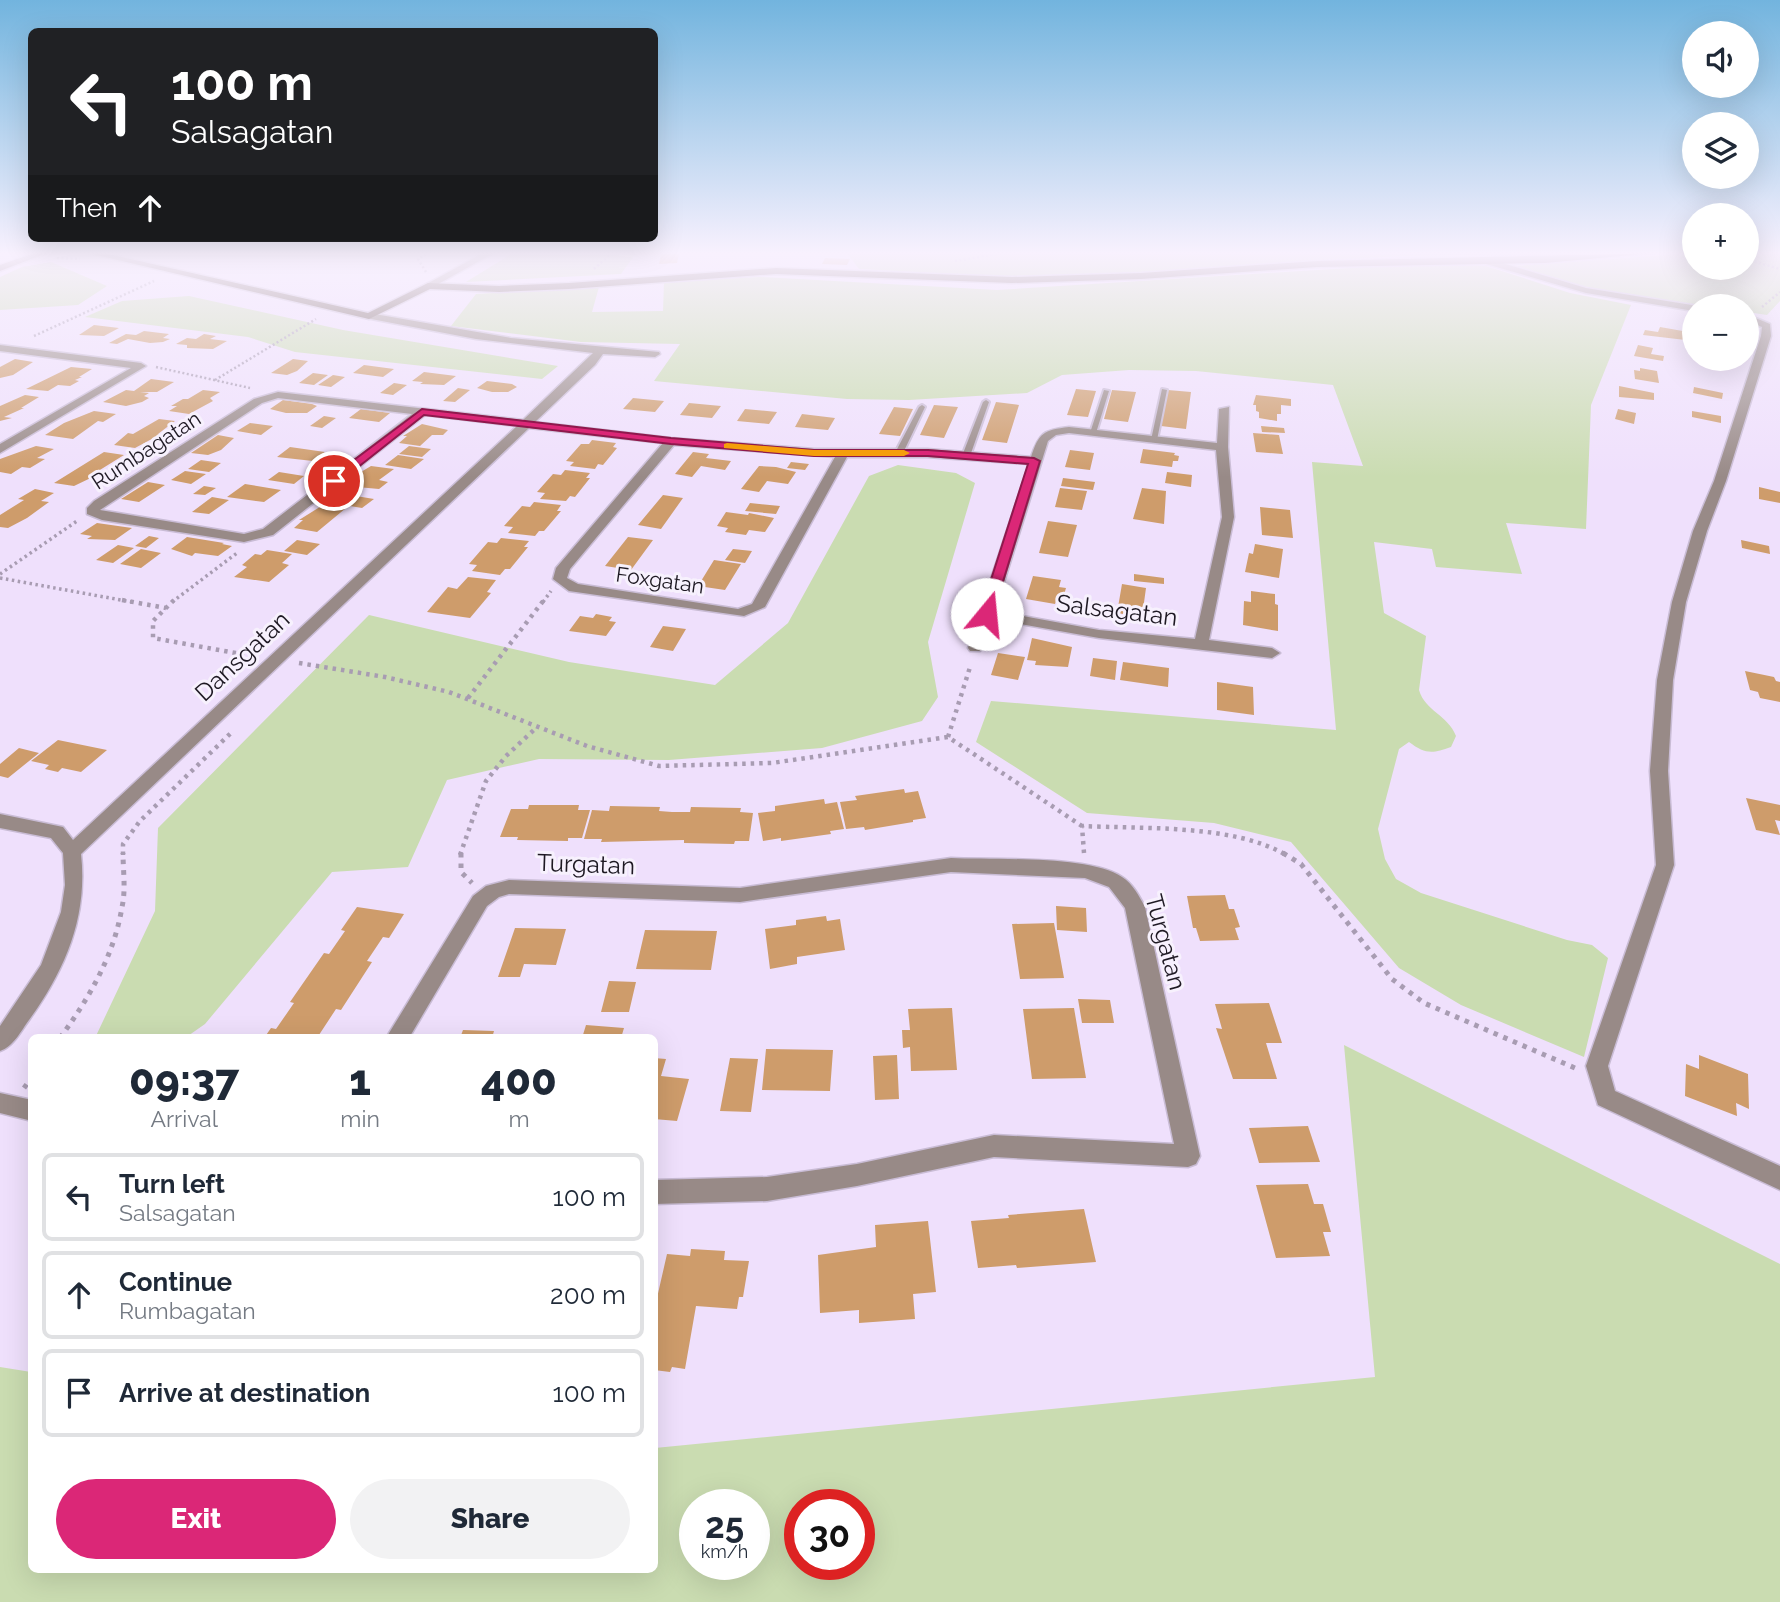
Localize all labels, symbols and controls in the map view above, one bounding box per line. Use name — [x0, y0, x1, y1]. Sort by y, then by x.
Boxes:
map controls — [1682, 21, 1759, 371]
button: sound — [1682, 21, 1759, 98]
text: 100 m — [171, 54, 313, 111]
icon: left — [56, 56, 147, 147]
button: layers — [1682, 112, 1759, 189]
text: Salsagatan — [171, 113, 333, 150]
icon: ahead — [131, 189, 169, 227]
text: Then — [56, 193, 117, 223]
button: + — [1682, 203, 1759, 280]
button: − — [1682, 294, 1759, 371]
street label: Rumbagatan — [87, 406, 205, 494]
pin — [304, 451, 364, 511]
icon: arrive — [315, 462, 353, 500]
street label: Foxgatan — [614, 561, 706, 599]
position arrow — [950, 577, 1024, 651]
street label: Salsagatan — [1055, 588, 1179, 632]
street label: Dansgatan — [189, 605, 295, 707]
street label: Turgatan — [537, 848, 635, 880]
street label: Turgatan — [1139, 891, 1193, 993]
text: 09:37 — [129, 1056, 239, 1105]
text: 1 — [349, 1056, 371, 1105]
text: 400 — [481, 1056, 557, 1105]
text: Arrival — [150, 1105, 218, 1132]
text: min — [340, 1105, 380, 1132]
text: m — [508, 1105, 530, 1132]
text: Turn left — [119, 1169, 225, 1199]
icon: left — [60, 1178, 98, 1216]
text: 100 m — [553, 1182, 626, 1212]
text: Salsagatan — [119, 1199, 236, 1226]
text: Continue — [119, 1267, 232, 1297]
icon: ahead — [60, 1276, 98, 1314]
text: 200 m — [550, 1280, 626, 1310]
text: Rumbagatan — [119, 1297, 256, 1324]
icon: arrive — [60, 1374, 98, 1412]
text: Arrive at destination — [119, 1378, 370, 1408]
text: 100 m — [553, 1378, 626, 1408]
button: Exit — [56, 1479, 336, 1559]
button: Share — [350, 1479, 630, 1559]
speed limit sign: 30 — [784, 1489, 875, 1580]
text: 25 — [705, 1505, 744, 1546]
text: km/h — [701, 1541, 748, 1562]

